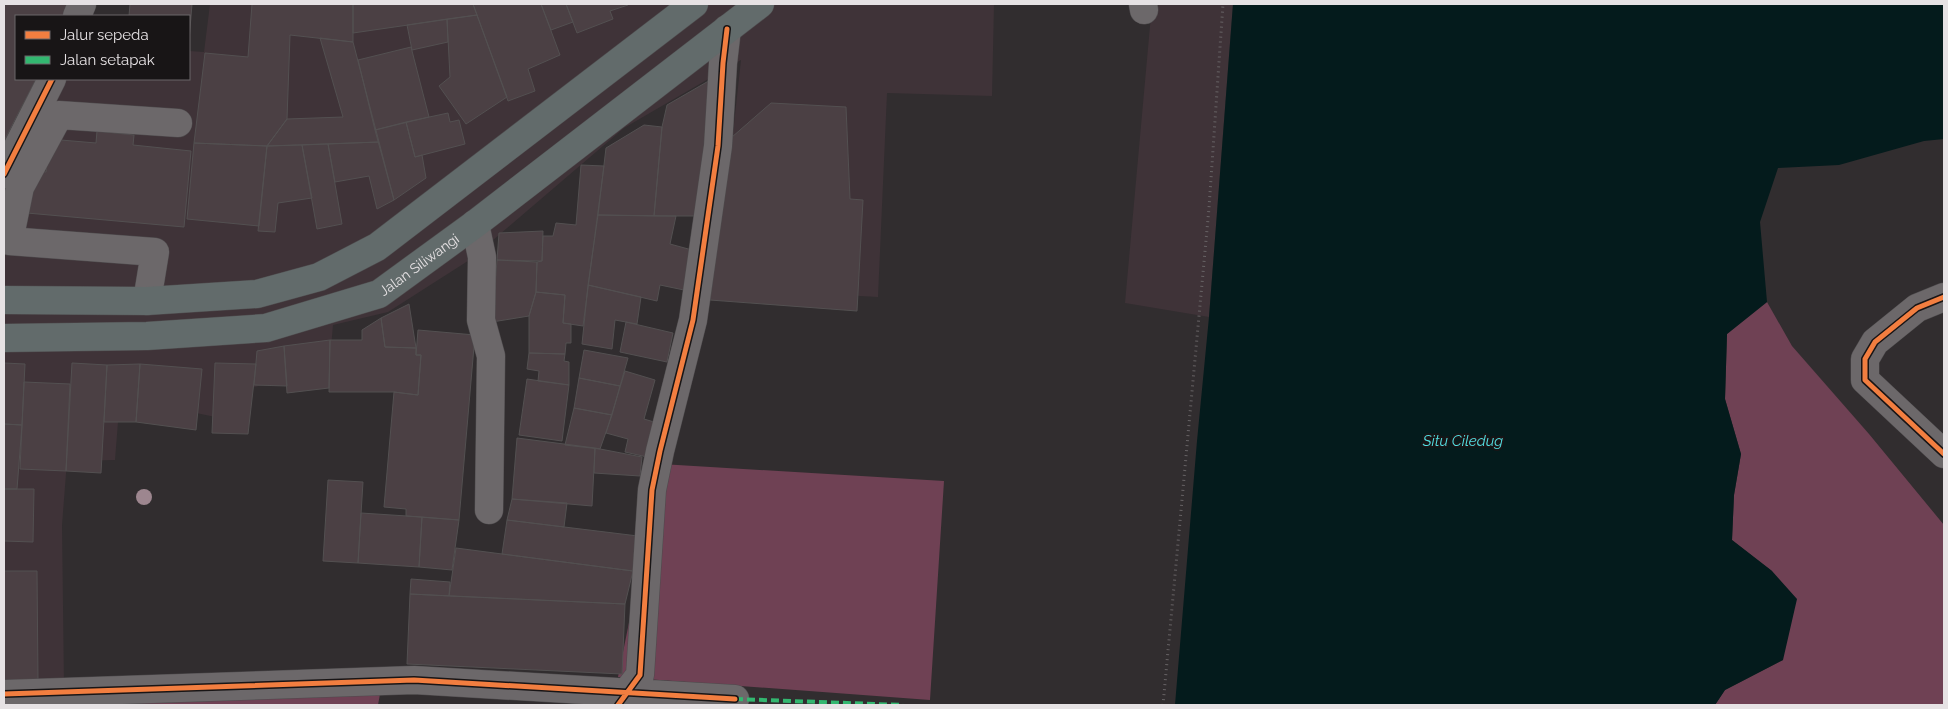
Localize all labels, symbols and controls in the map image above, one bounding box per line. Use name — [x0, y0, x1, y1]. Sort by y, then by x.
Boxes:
legend — [15, 15, 190, 80]
text: Jalur sepeda — [60, 26, 149, 44]
text: Jalan setapak — [60, 51, 155, 69]
street label: Jalan Siliwangi — [376, 230, 462, 299]
water label: Situ Ciledug — [1422, 432, 1503, 450]

